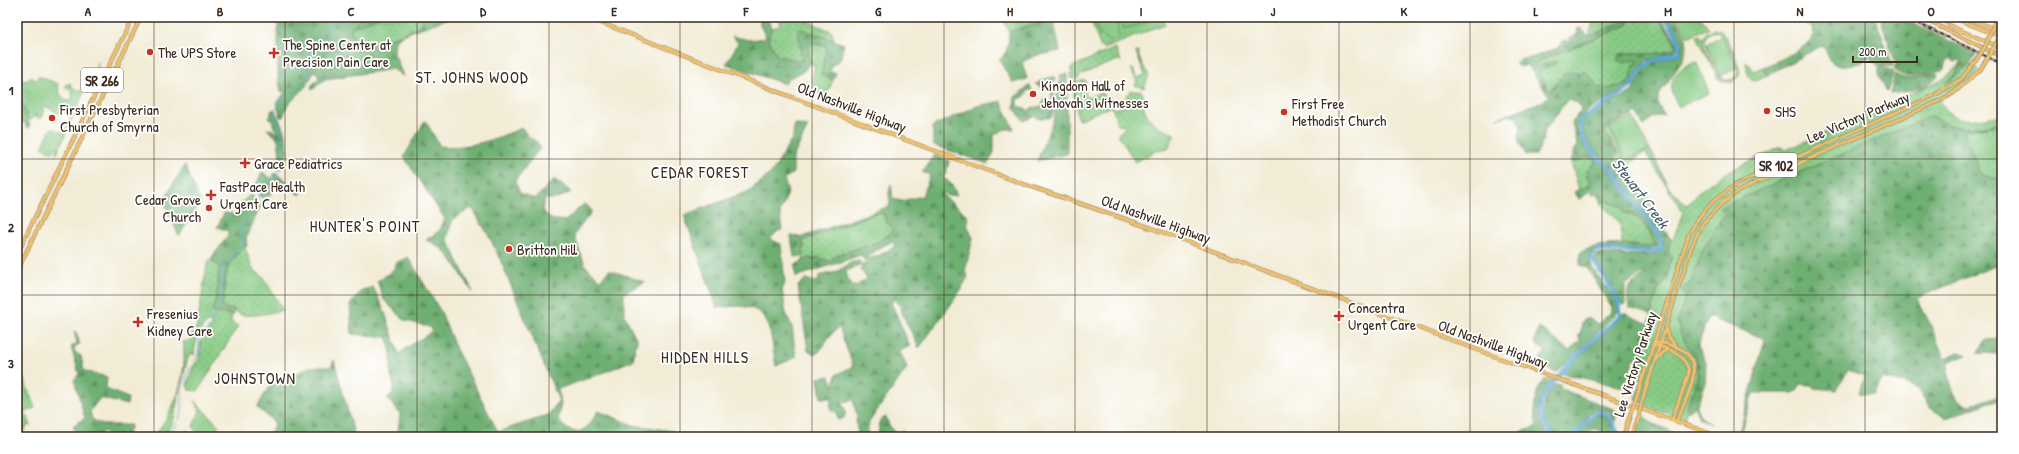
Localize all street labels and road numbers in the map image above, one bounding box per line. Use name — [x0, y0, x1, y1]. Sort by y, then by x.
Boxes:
road number: SR 266 — [81, 68, 123, 92]
street label: Old Nashville Highway — [794, 77, 910, 137]
street label: Lee Victory Parkway — [1803, 86, 1913, 148]
road number: SR 102 — [1755, 153, 1797, 177]
street label: Old Nashville Highway — [1098, 189, 1214, 249]
street label: Lee Victory Parkway — [1608, 309, 1662, 419]
street label: Old Nashville Highway — [1435, 314, 1551, 374]

